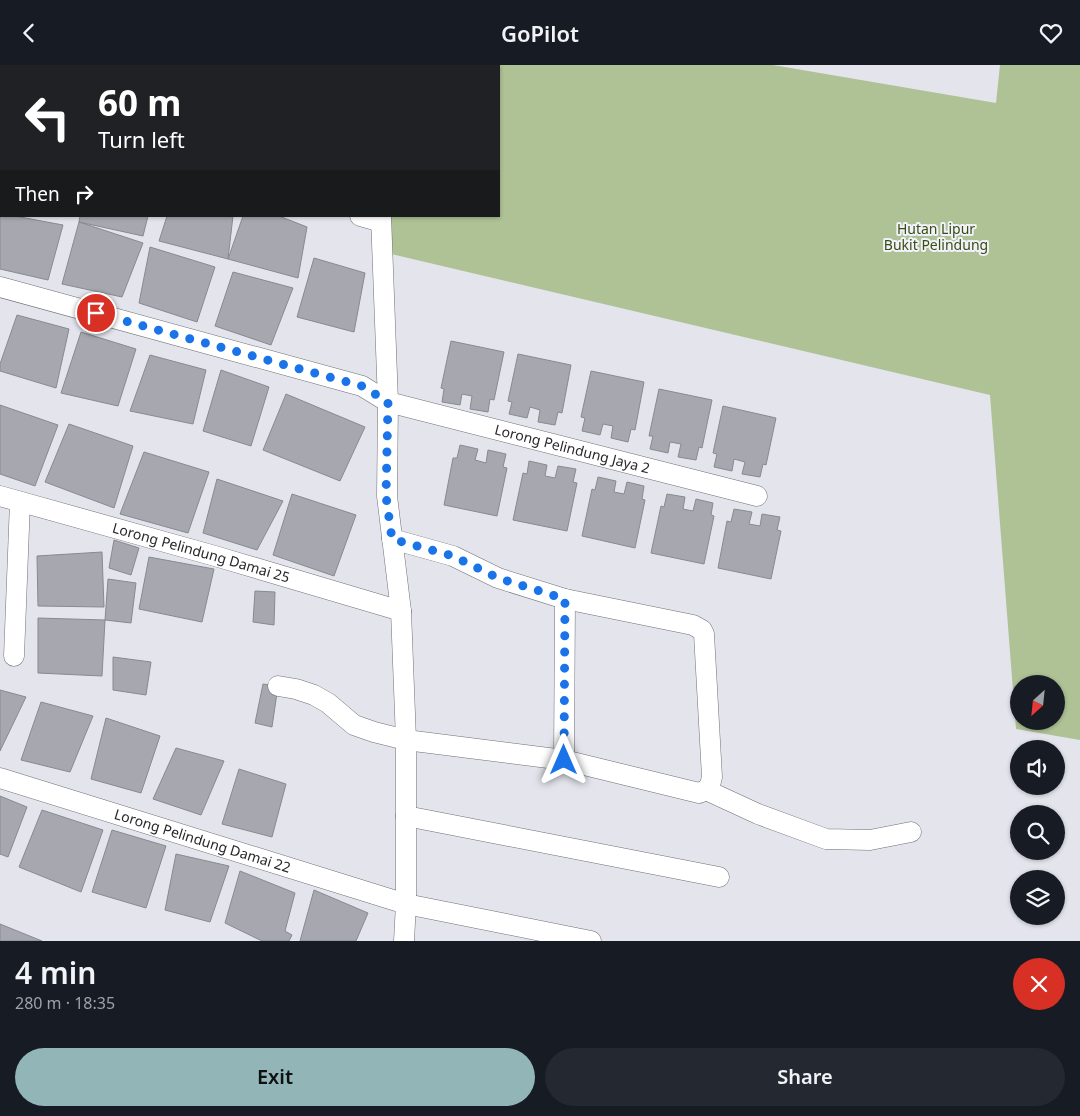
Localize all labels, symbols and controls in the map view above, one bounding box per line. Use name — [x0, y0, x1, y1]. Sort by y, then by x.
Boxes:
text: GoPilot — [501, 18, 579, 48]
icon: back — [15, 19, 43, 47]
icon: heart — [1037, 19, 1065, 47]
text: 60 m — [98, 79, 181, 126]
icon: left — [15, 85, 80, 150]
text: Turn left — [98, 124, 185, 154]
icon: right — [70, 180, 98, 208]
text: Then — [15, 181, 60, 207]
park label: Hutan Lipur Bukit Pelindung — [884, 219, 988, 254]
pin — [75, 292, 117, 334]
icon: arrive — [82, 299, 110, 327]
street label: Lorong Pelindung Jaya 2 — [493, 420, 652, 477]
street label: Lorong Pelindung Damai 25 — [110, 518, 292, 587]
north arrow — [1010, 675, 1065, 730]
map controls — [1010, 675, 1065, 925]
position arrow — [537, 733, 589, 785]
button: sound — [1010, 740, 1065, 795]
street label: Lorong Pelindung Damai 22 — [112, 804, 293, 877]
button: search — [1010, 805, 1065, 860]
button: layers — [1010, 870, 1065, 925]
text: 4 min — [15, 952, 96, 993]
button: close — [1013, 958, 1065, 1010]
text: 280 m · 18:35 — [15, 992, 115, 1014]
button: Exit — [15, 1048, 535, 1106]
button: Share — [545, 1048, 1065, 1106]

